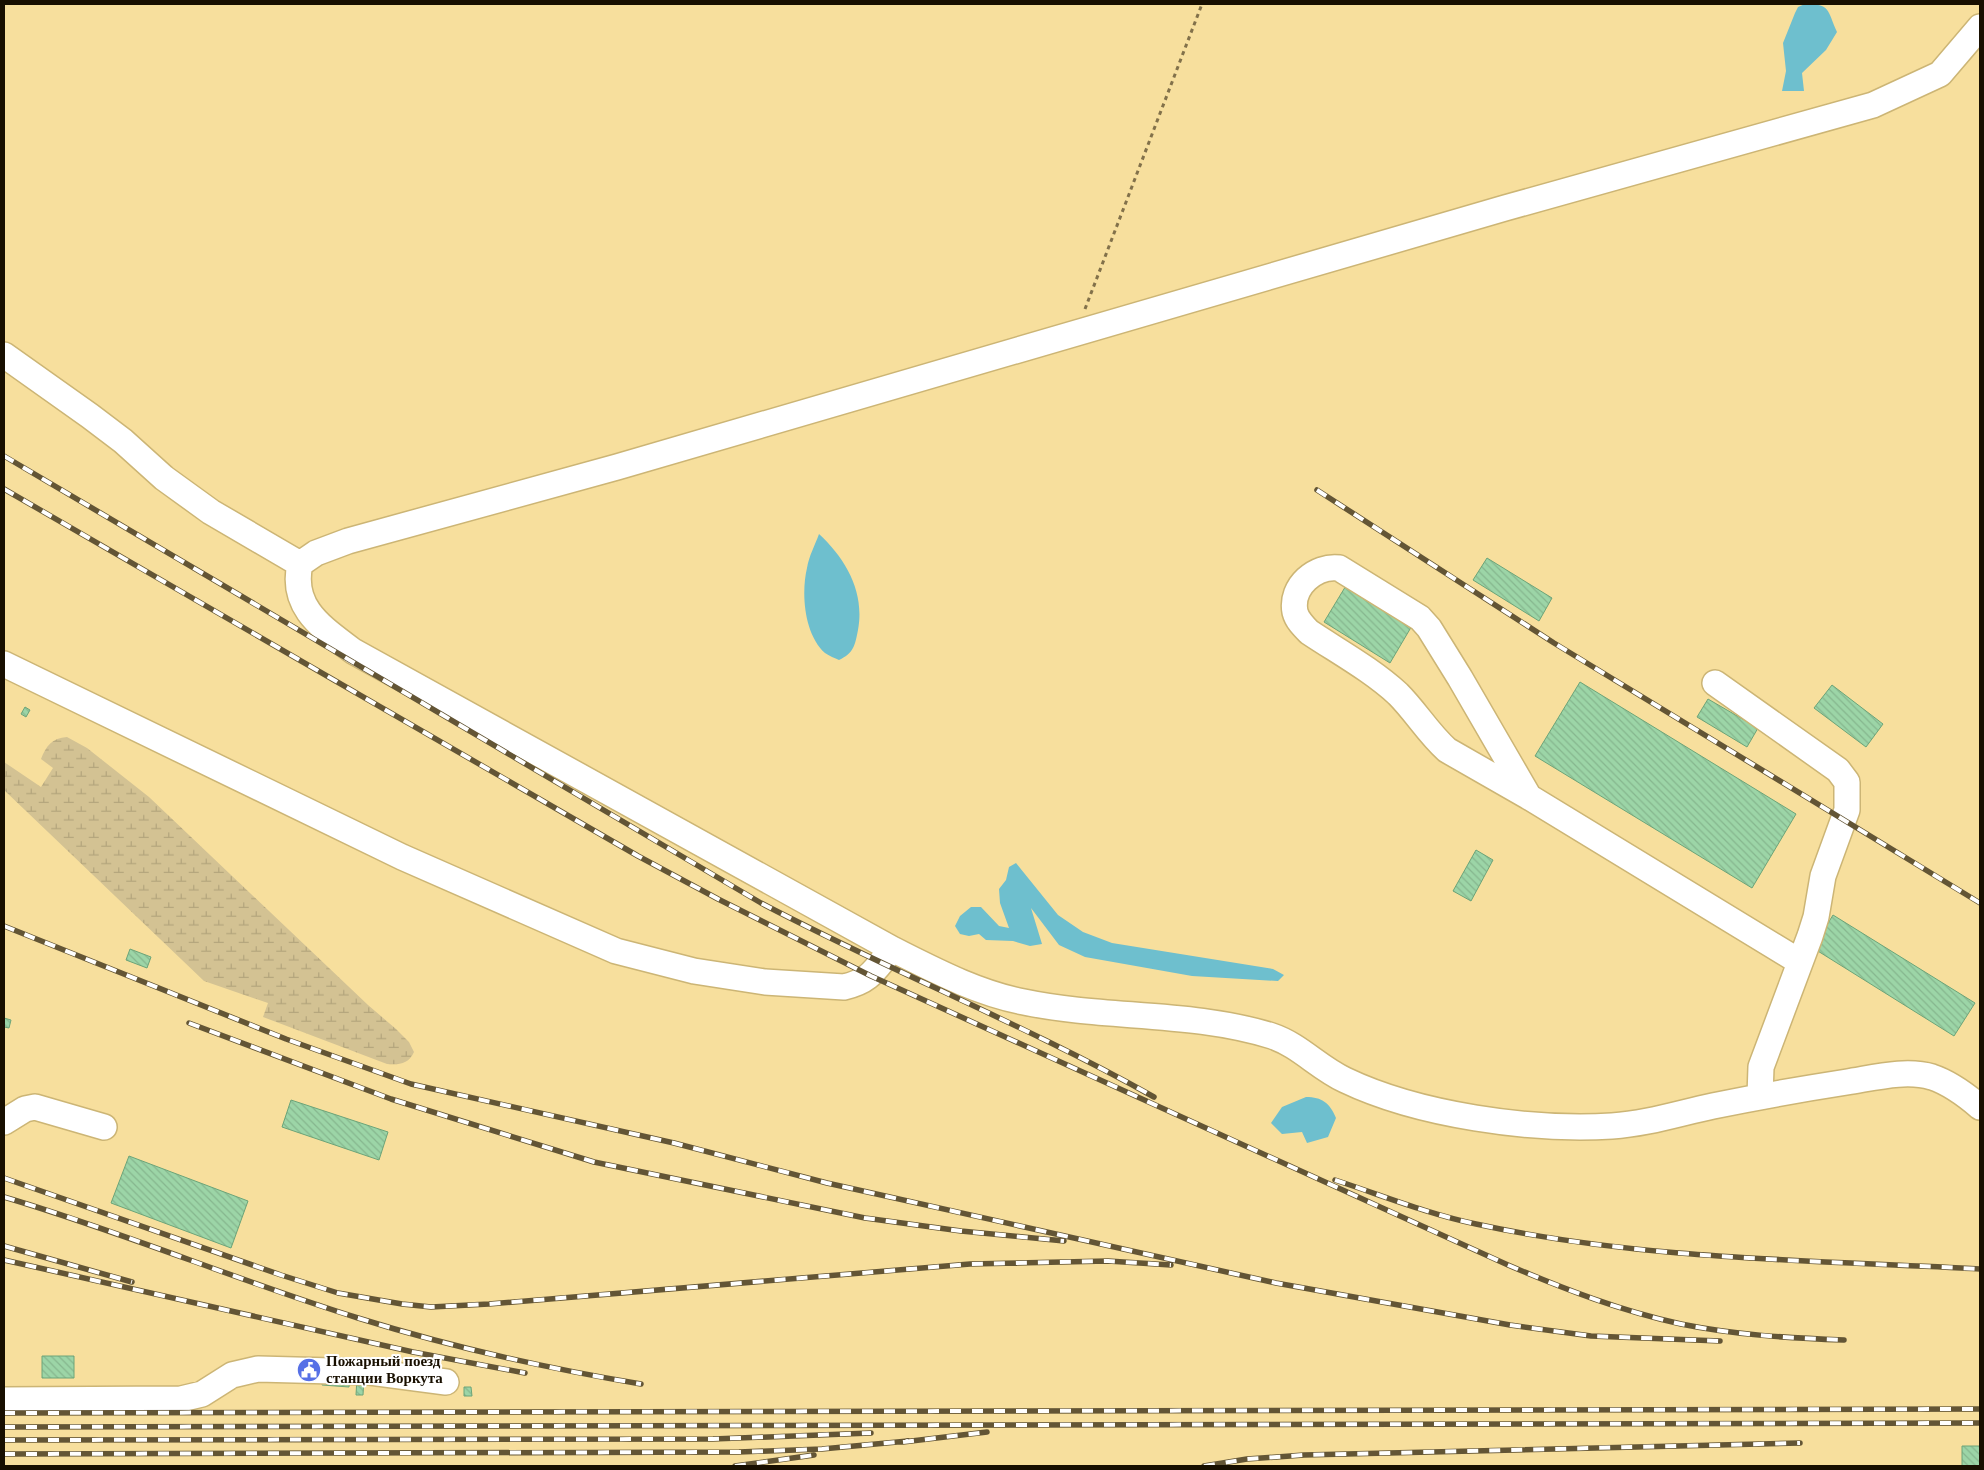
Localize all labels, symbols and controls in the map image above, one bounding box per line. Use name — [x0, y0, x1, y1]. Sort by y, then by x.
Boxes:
place label: Пожарный поезд станции Воркута — [326, 1353, 443, 1386]
public building icon: Пожарный поезд станции Воркута — [296, 1357, 322, 1383]

